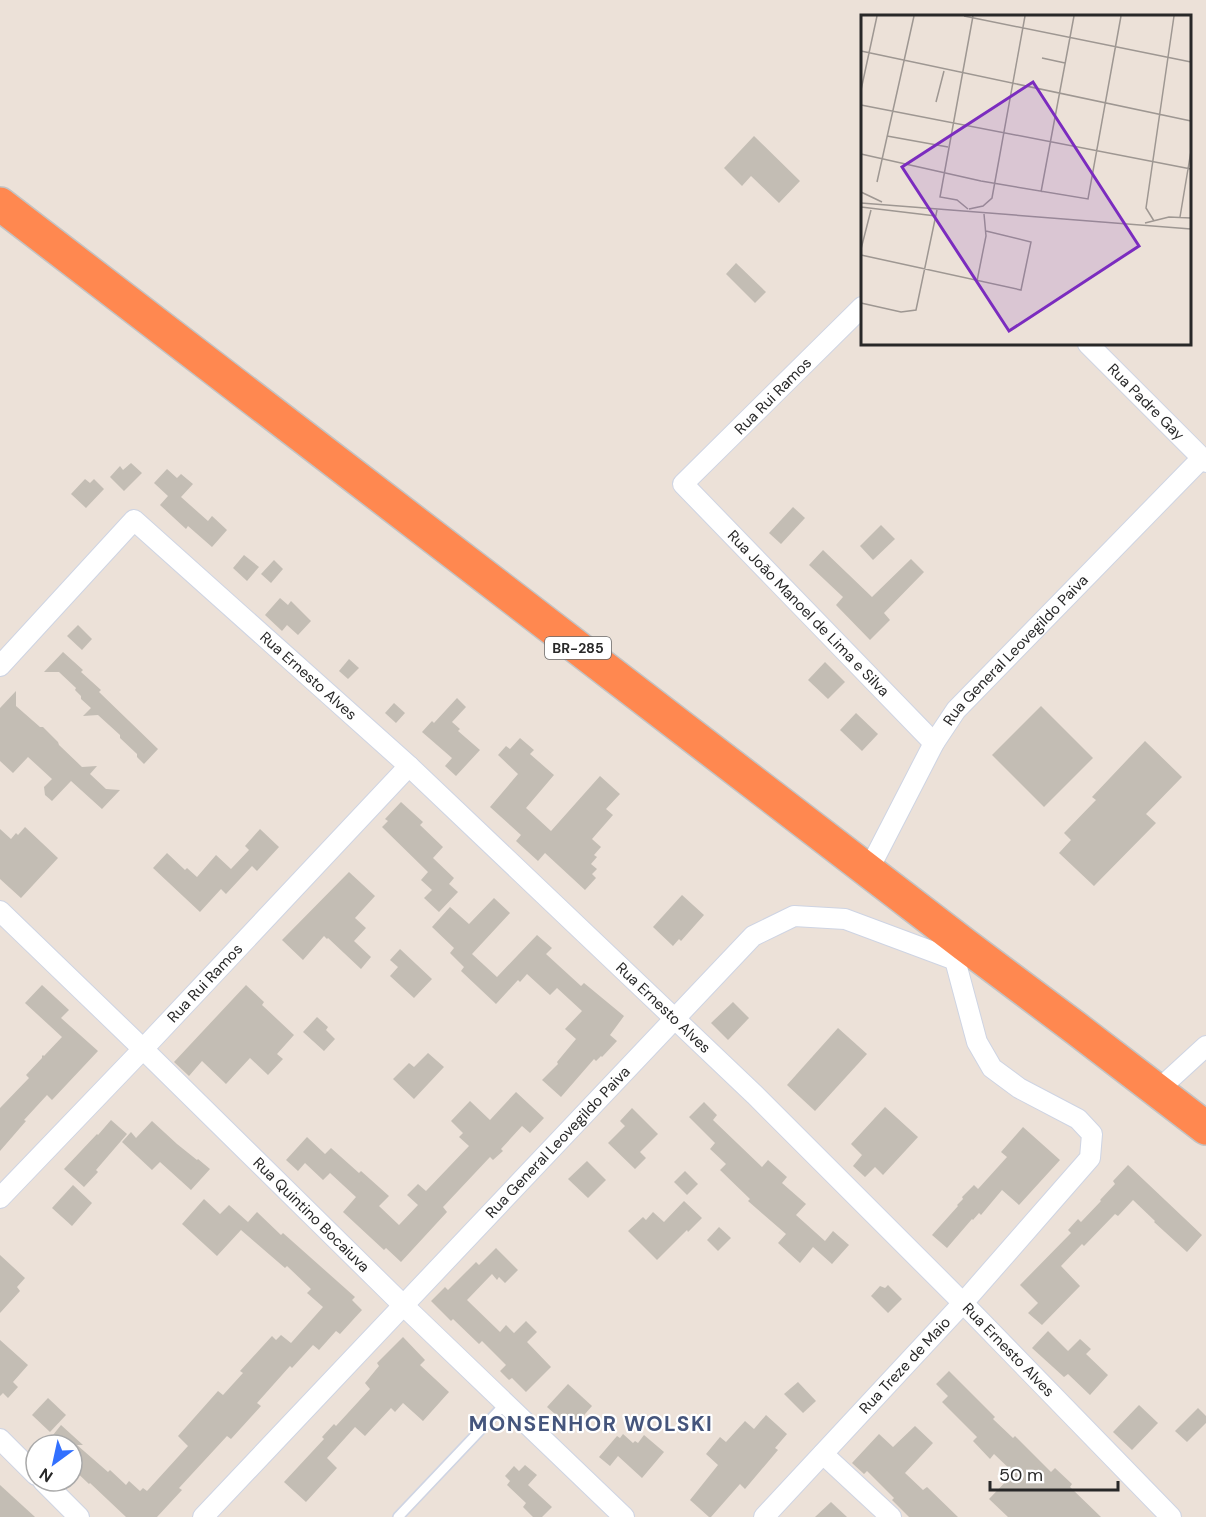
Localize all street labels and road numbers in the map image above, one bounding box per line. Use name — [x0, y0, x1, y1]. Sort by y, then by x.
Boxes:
street label: Rua Rui Ramos — [730, 353, 816, 439]
street label: Rua Padre Gay — [1103, 359, 1189, 445]
street label: Rua João Manoel de Lima e Silva — [723, 526, 894, 701]
street label: Rua General Leovegildo Paiva — [938, 570, 1093, 729]
street label: Rua Ernesto Alves — [256, 627, 361, 725]
road number: BR-285 — [545, 637, 611, 659]
street label: Rua Rui Ramos — [163, 939, 247, 1027]
street label: Rua Ernesto Alves — [612, 958, 715, 1058]
street label: Rua General Leovegildo Paiva — [481, 1062, 634, 1223]
street label: Rua Quintino Bocaiuva — [249, 1153, 374, 1277]
street label: Rua Ernesto Alves — [958, 1299, 1059, 1401]
street label: Rua Treze de Maio — [855, 1313, 955, 1418]

